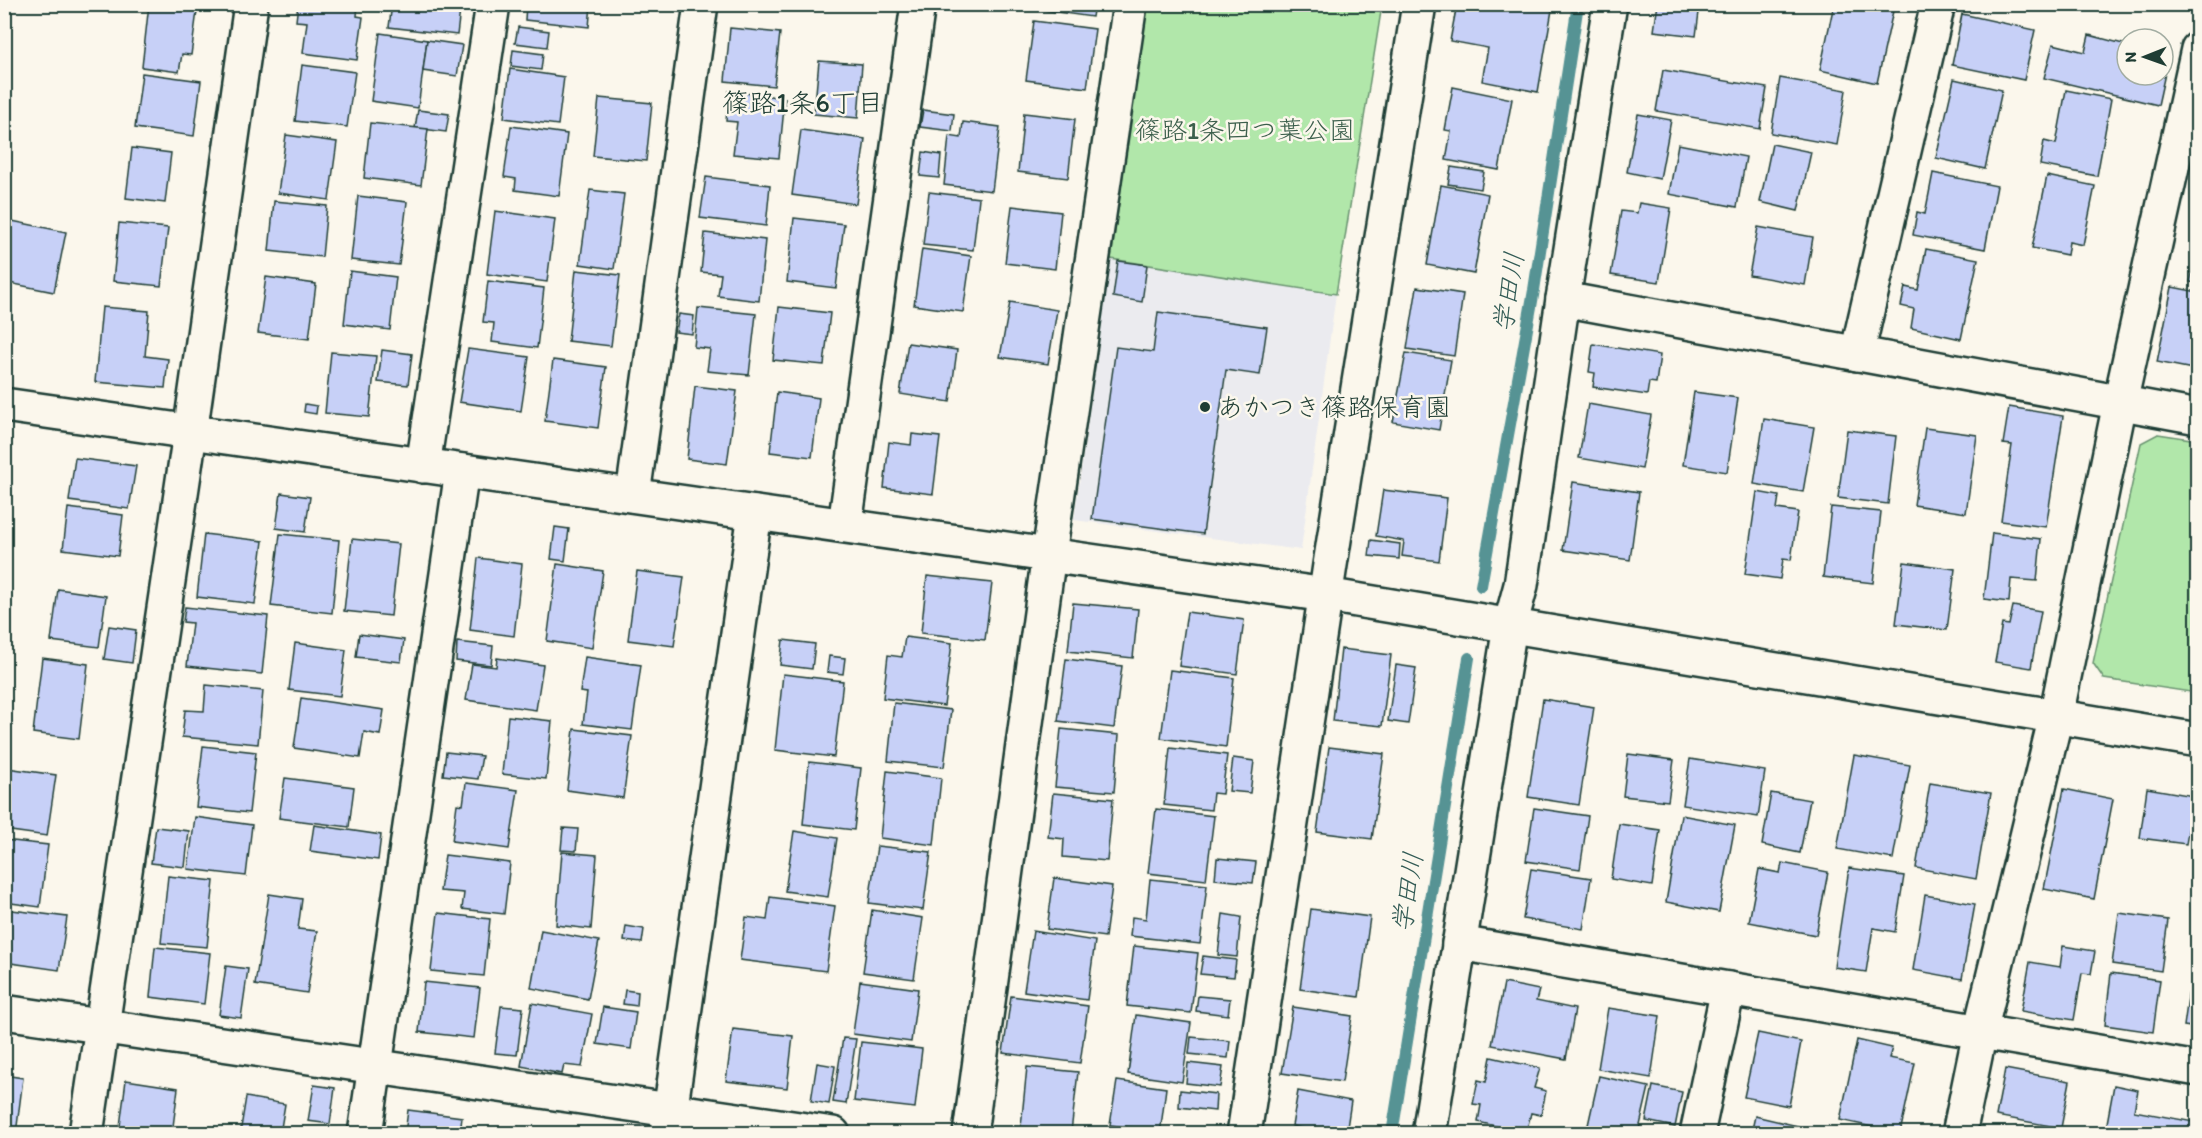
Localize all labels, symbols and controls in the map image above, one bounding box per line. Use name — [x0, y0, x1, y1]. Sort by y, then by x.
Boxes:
north arrow — [2115, 27, 2175, 87]
text: N — [2121, 52, 2140, 63]
district label: 篠路1条6丁目 — [722, 86, 884, 119]
park label: 篠路1条四つ葉公園 — [1135, 114, 1355, 146]
water label: 学田川 — [1485, 249, 1531, 335]
place label: あかつき篠路保育園 — [1217, 391, 1451, 423]
marker: あかつき篠路保育園 — [1198, 400, 1212, 414]
water label: 学田川 — [1384, 849, 1430, 935]

